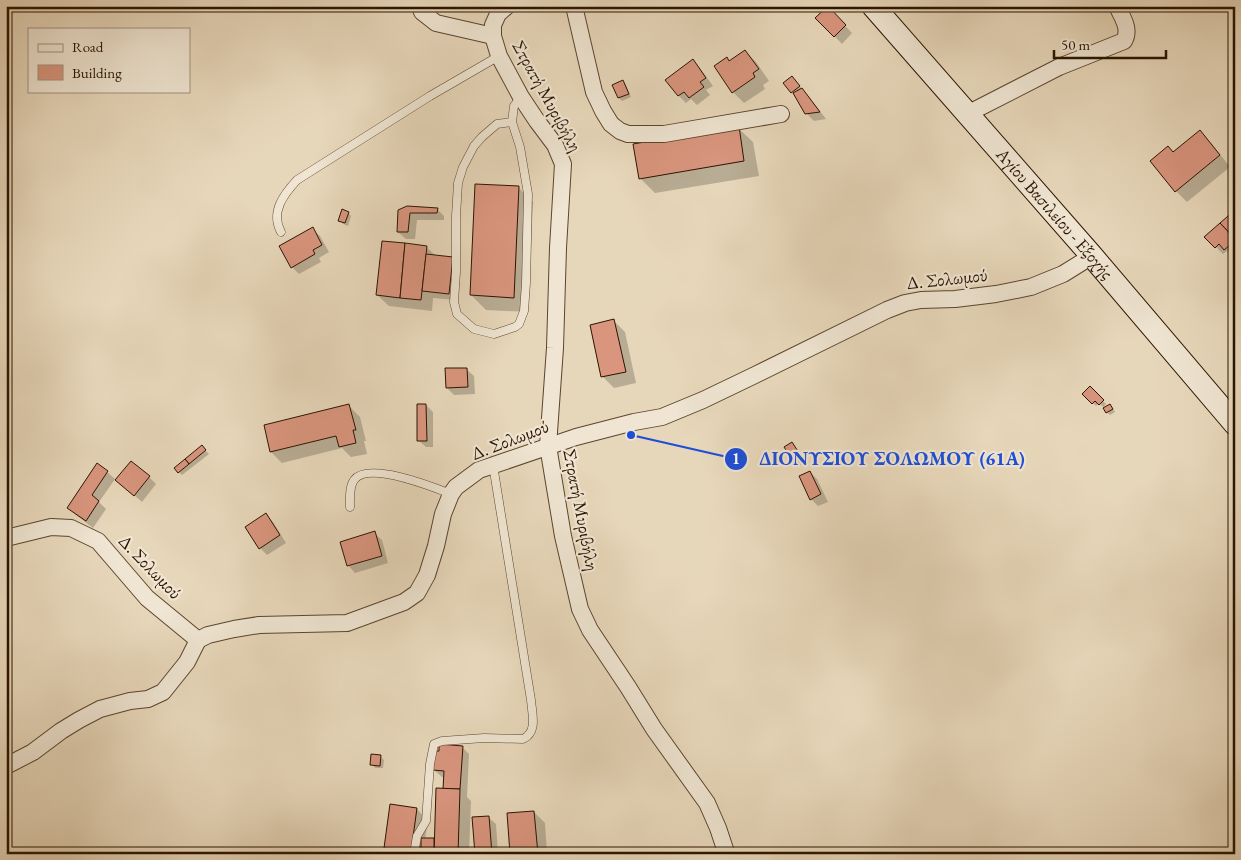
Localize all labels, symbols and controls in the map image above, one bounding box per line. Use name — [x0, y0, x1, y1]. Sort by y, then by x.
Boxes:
legend — [28, 28, 190, 92]
scale bar — [1054, 28, 1166, 60]
text: 50 m — [1061, 35, 1090, 54]
street label: Στρατή Μυριβήλη — [507, 36, 587, 155]
text: Road — [72, 37, 104, 56]
text: Building — [72, 63, 122, 82]
street label: Αγίου Βασιλείου - Εξοχής — [991, 142, 1119, 284]
street label: Δ. Σολωμού — [905, 263, 989, 294]
street label: Δ. Σολωμού — [468, 414, 552, 465]
callout: ΔΙΟΝΥΣΙΟΥ ΣΟΛΩΜΟΥ (61Α) — [724, 442, 1034, 476]
text: ΔΙΟΝΥΣΙΟΥ ΣΟΛΩΜΟΥ (61Α) — [759, 446, 1025, 471]
street label: Στρατή Μυριβήλη — [558, 447, 605, 573]
text: 1 — [732, 449, 740, 468]
street label: Δ. Σολωμού — [114, 529, 187, 604]

